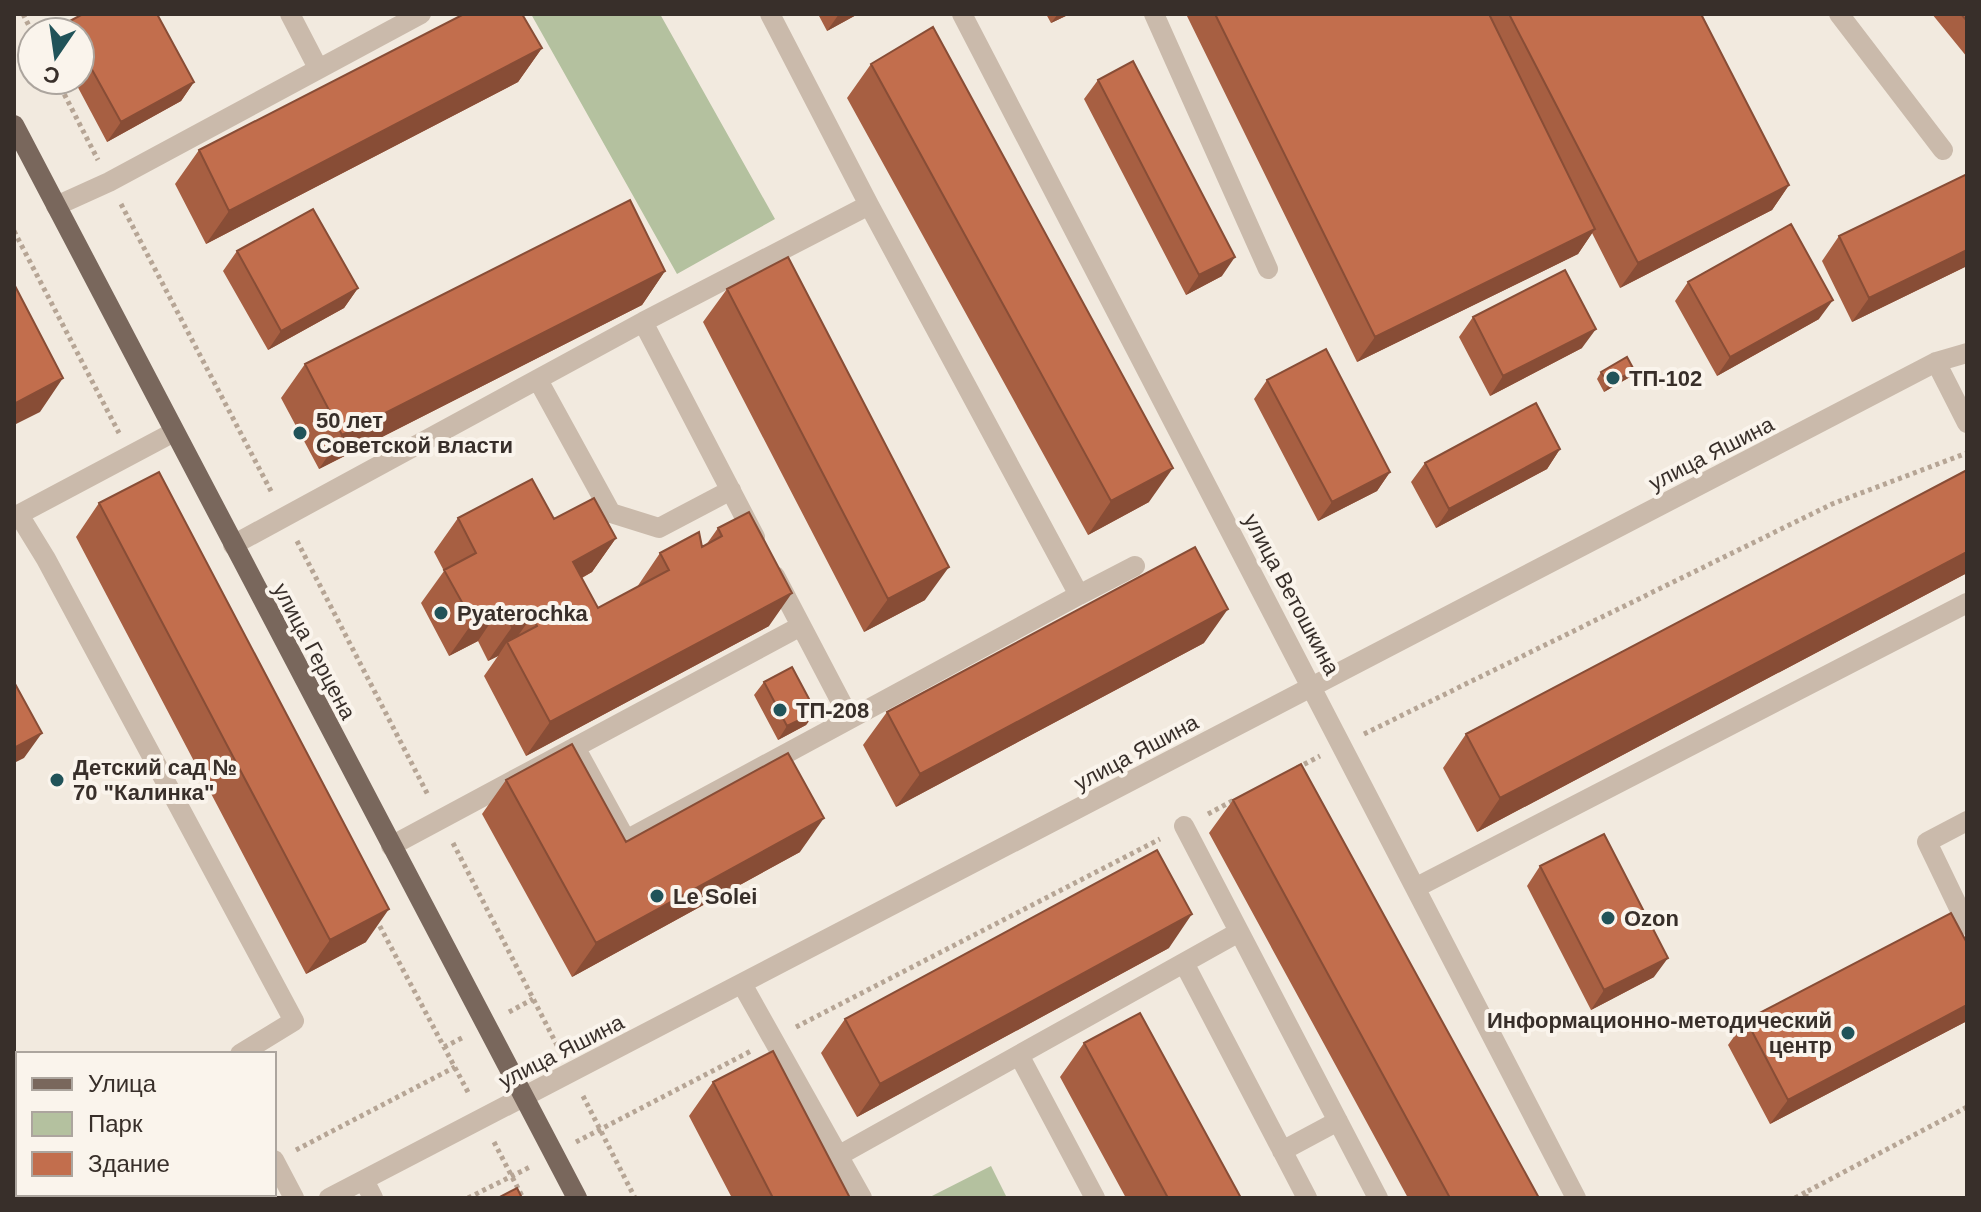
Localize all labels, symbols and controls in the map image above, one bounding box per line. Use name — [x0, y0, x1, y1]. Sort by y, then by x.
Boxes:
north arrow — [16, 16, 96, 96]
text: С — [41, 61, 62, 89]
place label: ТП-102 — [1629, 366, 1702, 391]
marker: ТП-102 — [1604, 369, 1622, 387]
place label: 50 лет Советской власти — [316, 408, 513, 458]
street label: улица Яшина — [1645, 411, 1779, 496]
marker: 50 лет Советской власти — [291, 424, 309, 442]
street label: улица Ветошкина — [1239, 509, 1345, 680]
street label: улица Герцена — [268, 579, 361, 724]
place label: Pyaterochka — [457, 601, 589, 626]
marker: Pyaterochka — [432, 604, 450, 622]
place label: ТП-208 — [796, 698, 869, 723]
marker: ТП-208 — [771, 701, 789, 719]
street label: улица Яшина — [1070, 709, 1203, 796]
place label: Детский сад № 70 "Калинка" — [73, 755, 237, 805]
marker: Детский сад № 70 "Калинка" — [48, 771, 66, 789]
place label: Le Solei — [673, 884, 757, 909]
marker: Le Solei — [648, 887, 666, 905]
place label: Ozon — [1624, 906, 1679, 931]
marker: Ozon — [1599, 909, 1617, 927]
place label: Информационно-методический центр — [1487, 1008, 1832, 1058]
street label: улица Яшина — [495, 1009, 629, 1094]
marker: Информационно-методический центр — [1839, 1024, 1857, 1042]
legend — [16, 1052, 276, 1196]
text: Улица — [88, 1070, 157, 1097]
text: Парк — [88, 1110, 143, 1137]
text: Здание — [88, 1150, 170, 1177]

